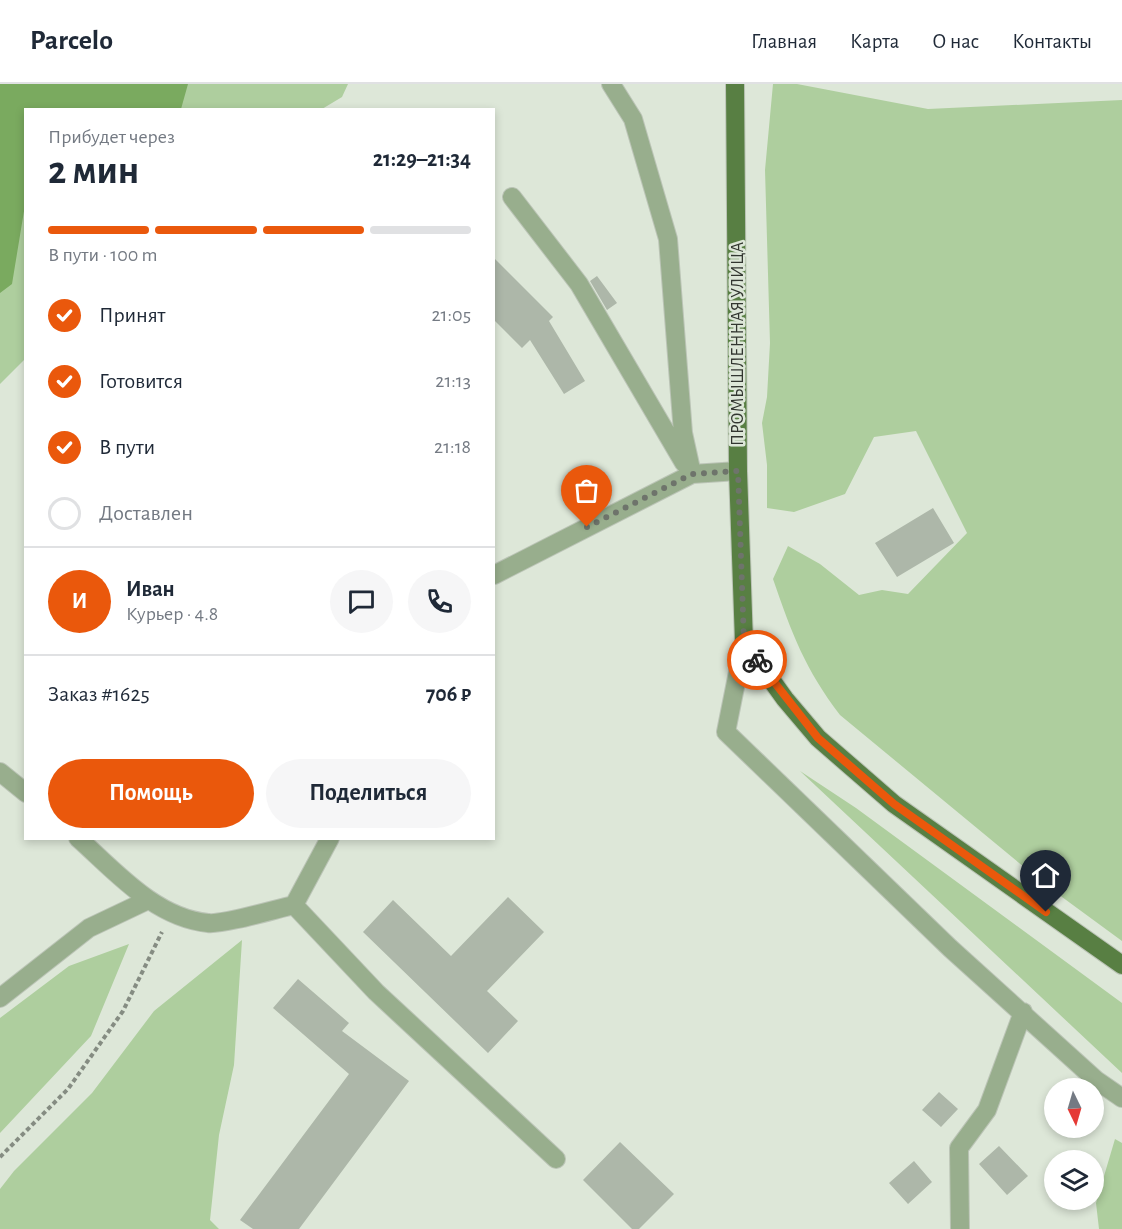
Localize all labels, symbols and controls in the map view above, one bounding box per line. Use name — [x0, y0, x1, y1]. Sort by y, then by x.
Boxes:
text: Parcelo — [30, 27, 113, 55]
text: Главная — [751, 31, 817, 52]
text: Карта — [850, 31, 899, 52]
text: О нас — [932, 31, 979, 52]
text: Контакты — [1012, 31, 1092, 52]
text: Прибудет через — [48, 127, 175, 147]
text: 21:29–21:34 — [373, 148, 471, 170]
text: 2 мин — [48, 152, 139, 191]
street label: ПРОМЫШЛЕННАЯ УЛИЦА — [729, 242, 747, 446]
text: В пути · 100 m — [48, 245, 158, 265]
icon: check — [48, 299, 81, 332]
text: Принят — [99, 304, 165, 326]
text: 21:05 — [432, 305, 471, 325]
icon: check — [48, 365, 81, 398]
text: Готовится — [99, 370, 183, 392]
text: 21:13 — [435, 371, 471, 391]
icon: check — [48, 431, 81, 464]
text: В пути — [99, 436, 155, 458]
text: 21:18 — [434, 437, 471, 457]
pin — [561, 465, 612, 527]
icon: bag — [570, 474, 603, 507]
text: Доставлен — [99, 502, 193, 524]
button: chat — [330, 570, 393, 633]
button: phone — [408, 570, 471, 633]
text: Иван — [126, 578, 175, 600]
text: И — [72, 590, 87, 612]
text: Курьер · 4.8 — [126, 604, 218, 624]
courier — [727, 630, 787, 690]
icon: bike — [741, 644, 774, 677]
text: Заказ #1625 — [48, 683, 150, 705]
text: 706 ₽ — [426, 683, 471, 705]
button: Помощь — [48, 759, 254, 828]
button: Поделиться — [266, 759, 471, 828]
pin — [1020, 850, 1071, 912]
icon: home — [1029, 859, 1062, 892]
north arrow — [1044, 1078, 1104, 1138]
map controls — [1044, 1078, 1104, 1210]
button: layers — [1044, 1150, 1104, 1210]

